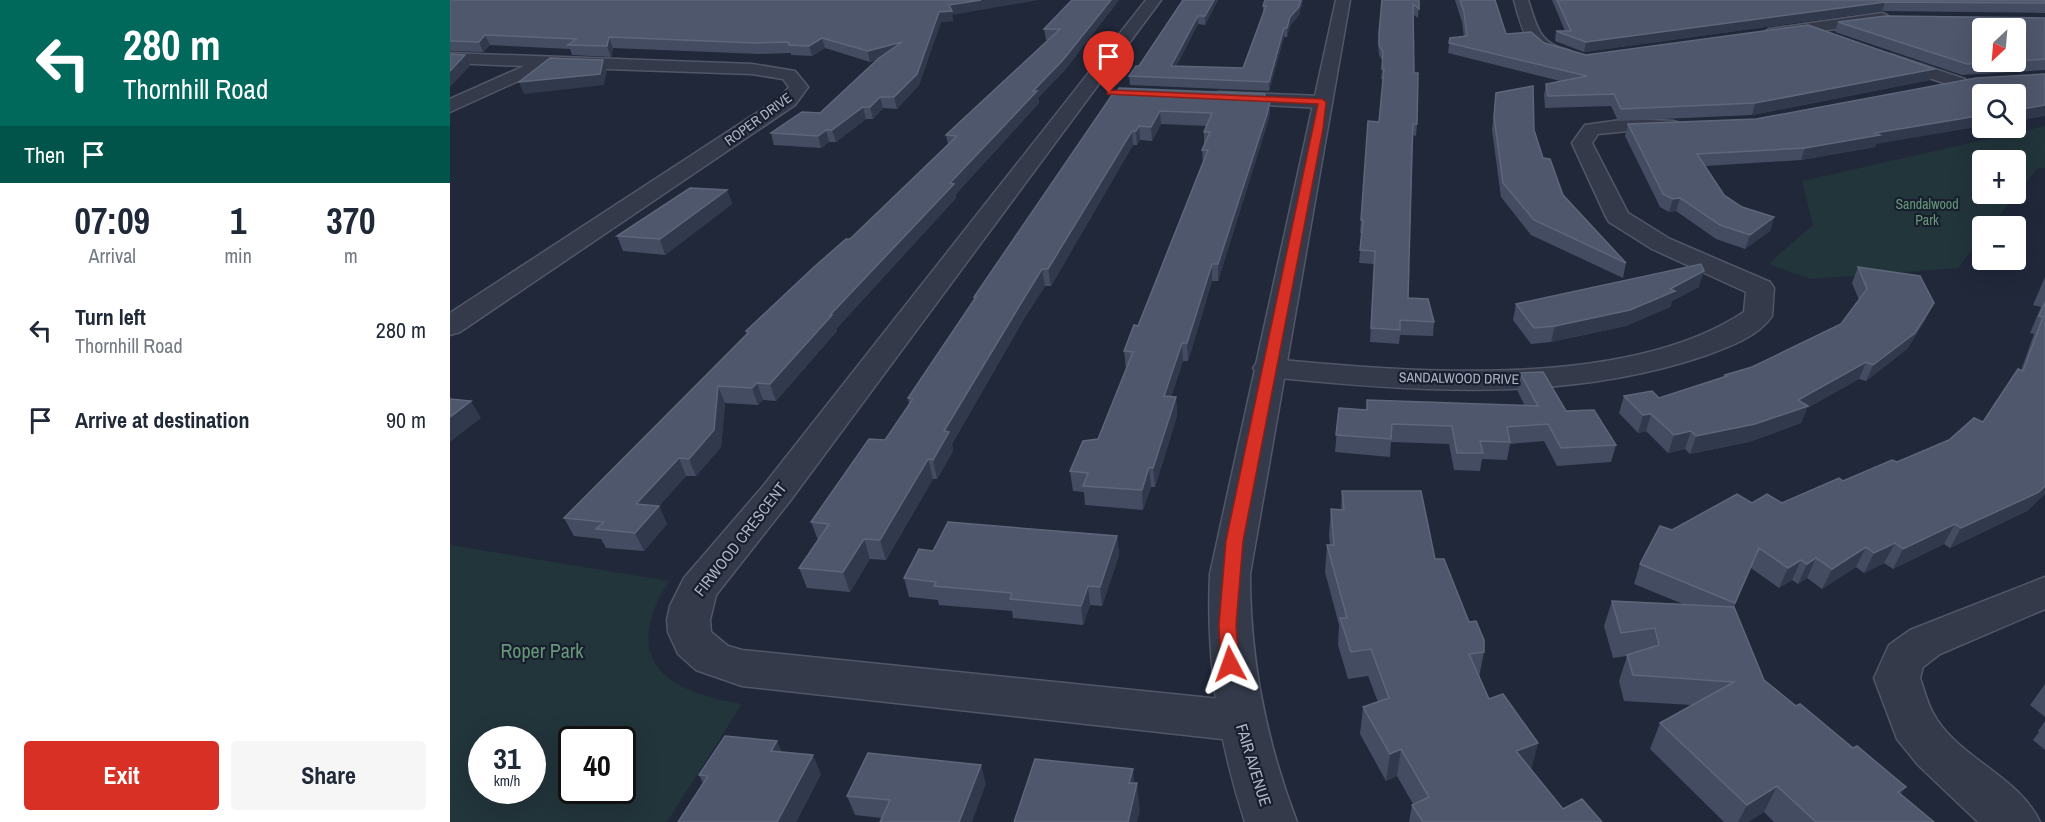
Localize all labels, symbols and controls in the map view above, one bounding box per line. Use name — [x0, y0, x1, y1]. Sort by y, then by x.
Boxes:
text: 280 m — [123, 17, 221, 73]
north arrow — [1972, 18, 2026, 72]
map controls — [1972, 18, 2026, 270]
icon: left — [24, 24, 102, 102]
pin — [1083, 31, 1134, 93]
icon: arrive — [1092, 40, 1125, 73]
text: Thornhill Road — [123, 71, 268, 107]
button: search — [1972, 84, 2026, 138]
street label: ROPER DRIVE — [721, 88, 795, 150]
icon: arrive — [77, 138, 110, 171]
text: Then — [24, 140, 65, 170]
button: + — [1972, 150, 2026, 204]
park label: Sandalwood Park — [1895, 195, 1959, 229]
text: 07:09 — [74, 197, 150, 245]
text: 1 — [230, 197, 246, 245]
text: 370 — [326, 197, 376, 245]
button: − — [1972, 216, 2026, 270]
text: Arrival — [89, 242, 136, 269]
text: min — [224, 242, 252, 269]
text: m — [344, 242, 358, 269]
text: Turn left — [75, 302, 146, 332]
icon: left — [24, 314, 57, 347]
text: 280 m — [376, 315, 426, 345]
text: Thornhill Road — [75, 332, 183, 359]
street label: SANDALWOOD DRIVE — [1399, 368, 1519, 388]
icon: arrive — [24, 404, 57, 437]
text: Arrive at destination — [75, 405, 249, 435]
text: 90 m — [386, 405, 426, 435]
street label: FIRWOOD CRESCENT — [689, 477, 791, 601]
position arrow — [1198, 632, 1262, 696]
park label: Roper Park — [501, 637, 584, 664]
street label: FAIR AVENUE — [1231, 721, 1277, 809]
speed limit sign: 40 — [558, 726, 636, 804]
text: 31 — [493, 738, 521, 778]
button: Exit — [24, 741, 219, 810]
button: Share — [231, 741, 426, 810]
text: km/h — [494, 770, 520, 791]

